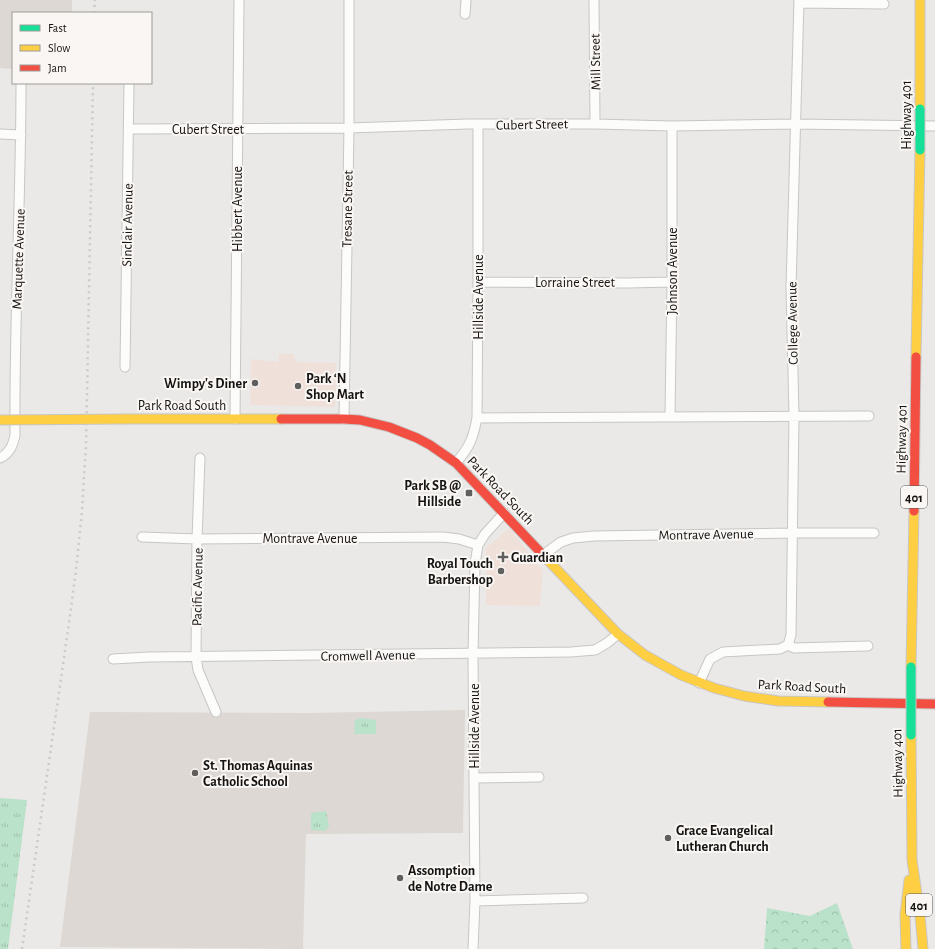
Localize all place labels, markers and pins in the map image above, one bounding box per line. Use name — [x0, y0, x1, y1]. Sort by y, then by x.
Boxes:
place label: Park ‘N Shop Mart — [306, 372, 364, 402]
place label: Wimpy's Diner — [164, 377, 247, 391]
marker: Wimpy's Diner — [250, 378, 260, 388]
marker: Park ‘N Shop Mart — [293, 381, 303, 391]
place label: Park SB @ Hillside — [404, 479, 461, 509]
marker: Park SB @ Hillside — [464, 488, 474, 498]
place label: Guardian — [511, 551, 563, 565]
marker: Guardian — [498, 552, 508, 562]
place label: Royal Touch Barbershop — [427, 557, 493, 587]
marker: Royal Touch Barbershop — [496, 566, 506, 576]
place label: St. Thomas Aquinas Catholic School — [203, 759, 313, 789]
marker: St. Thomas Aquinas Catholic School — [190, 768, 200, 778]
place label: Grace Evangelical Lutheran Church — [676, 824, 773, 854]
marker: Grace Evangelical Lutheran Church — [663, 833, 673, 843]
place label: Assomption de Notre Dame — [408, 864, 493, 894]
marker: Assomption de Notre Dame — [395, 873, 405, 883]

